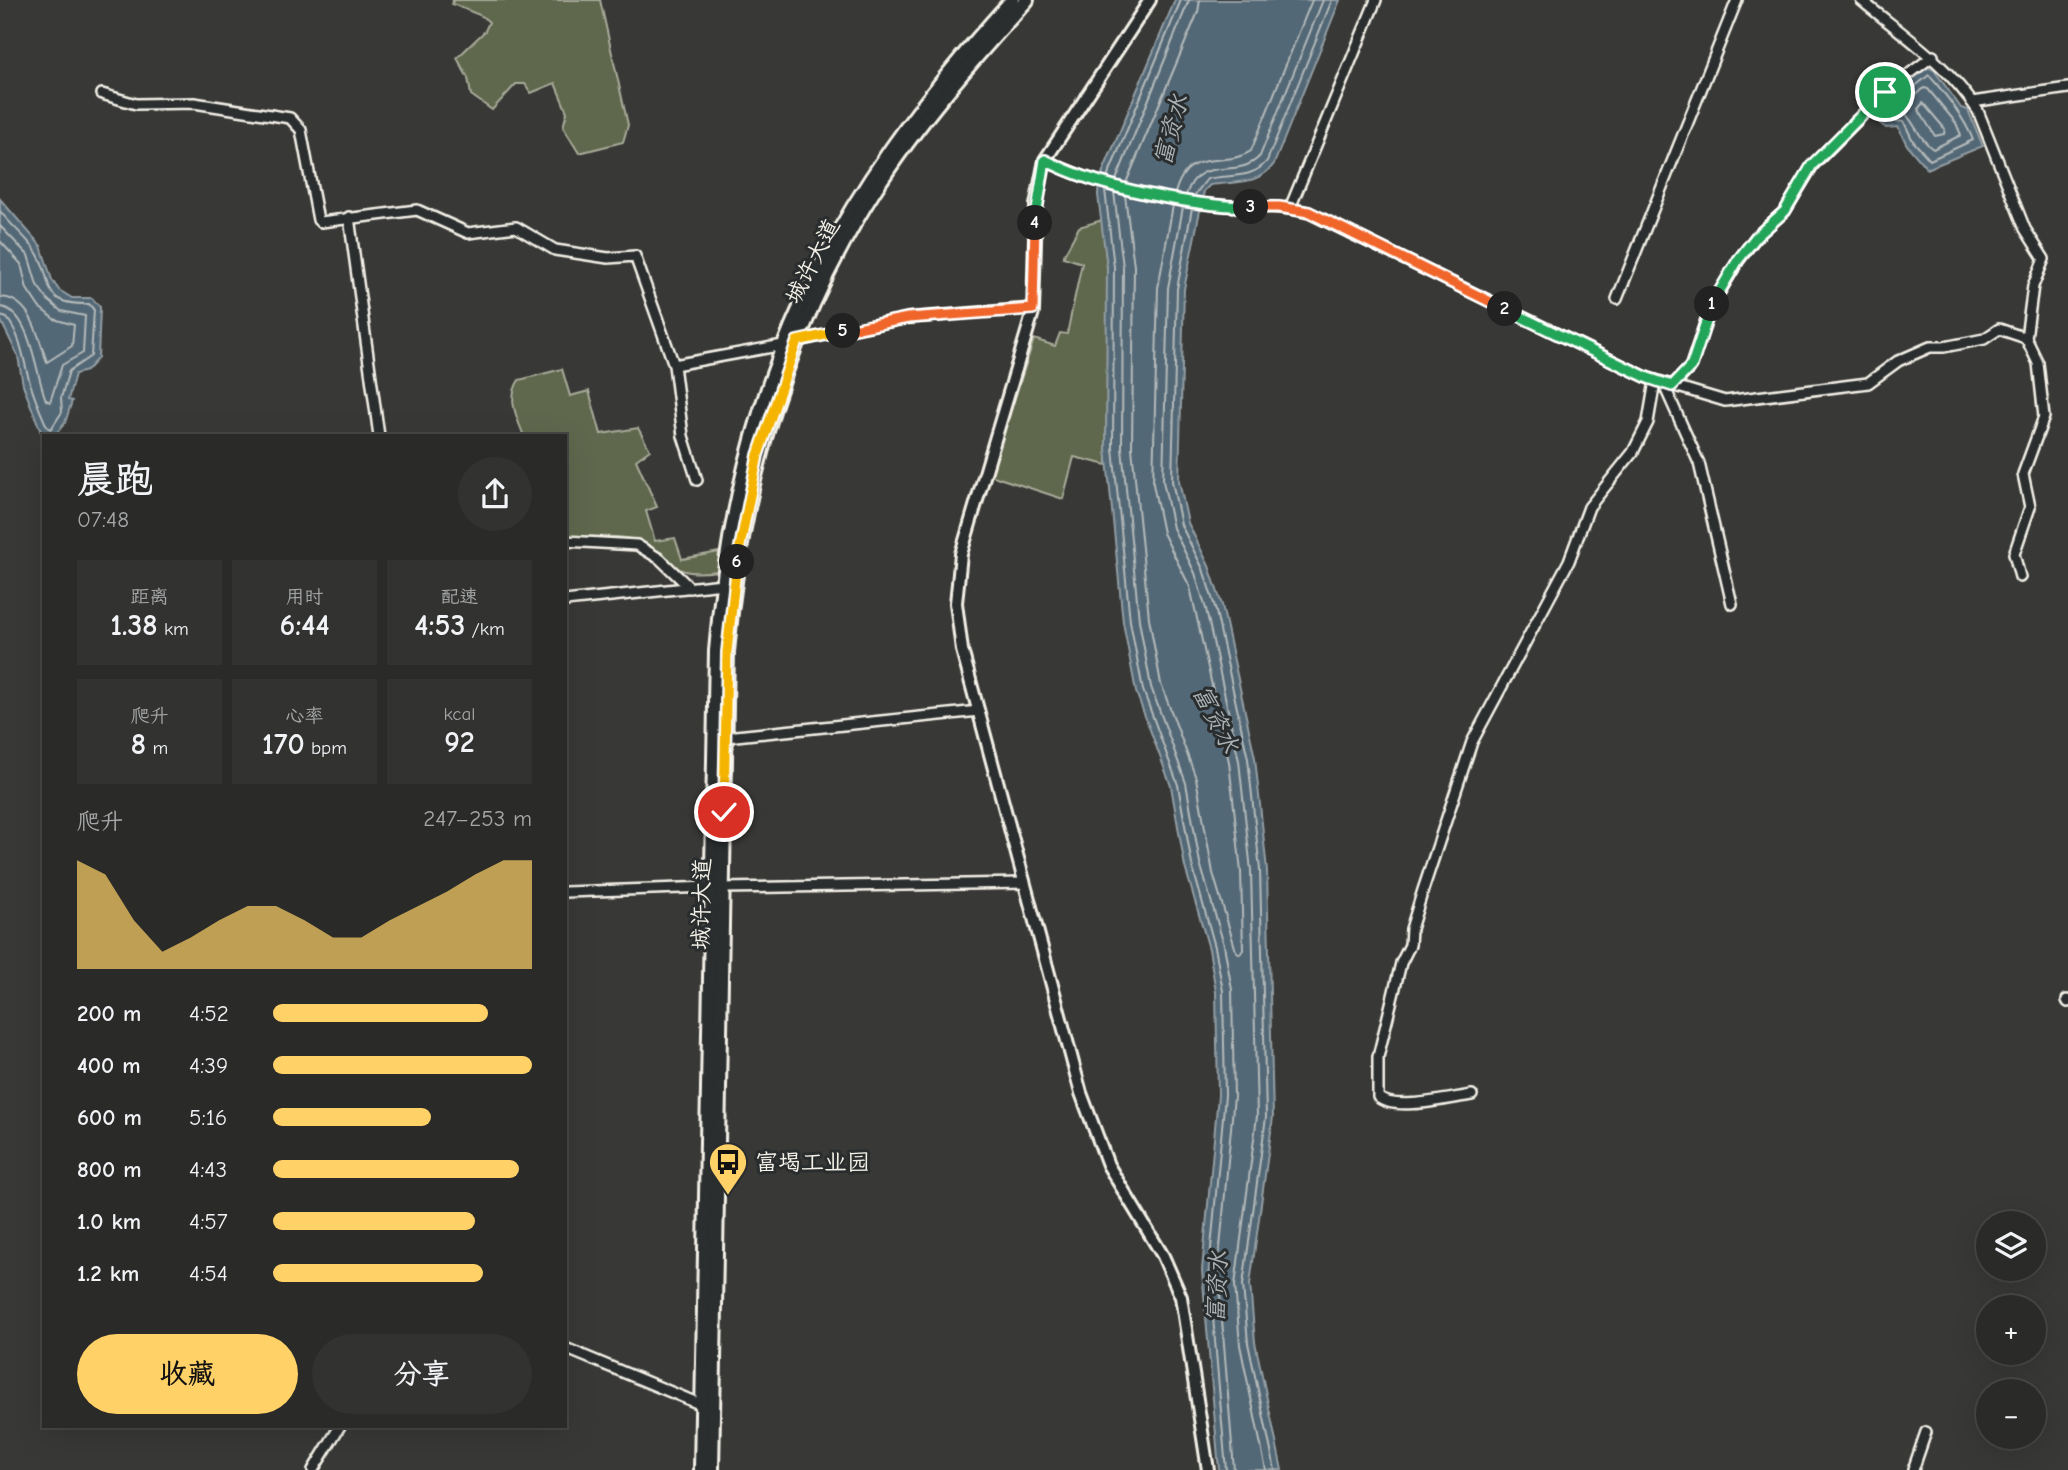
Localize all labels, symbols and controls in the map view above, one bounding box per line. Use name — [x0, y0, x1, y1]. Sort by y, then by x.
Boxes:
pin — [1855, 62, 1915, 122]
icon: arrive — [1866, 73, 1904, 111]
water label: 富资水 — [1148, 91, 1194, 168]
pin: 3 — [1234, 190, 1268, 224]
text: 3 — [1246, 195, 1255, 217]
pin: 4 — [1018, 206, 1052, 241]
text: 4 — [1030, 211, 1039, 233]
street label: 城许大道 — [780, 214, 845, 308]
pin: 1 — [1694, 286, 1730, 322]
pin: 2 — [1488, 292, 1522, 326]
text: 1 — [1708, 292, 1715, 314]
text: 2 — [1500, 297, 1509, 319]
pin: 5 — [826, 314, 860, 348]
text: 5 — [837, 319, 848, 341]
button: share — [458, 457, 532, 531]
text: 晨跑 — [77, 458, 153, 502]
text: 07:48 — [77, 506, 129, 533]
pin: 6 — [720, 544, 754, 580]
text: 6 — [732, 550, 741, 572]
text: 距离 — [130, 586, 169, 608]
text: 用时 — [285, 586, 324, 608]
text: 配速 — [440, 586, 479, 608]
text: 1.38 — [110, 608, 158, 643]
text: 6:44 — [279, 608, 330, 643]
text: 4:53 — [414, 608, 465, 643]
text: km — [158, 618, 189, 640]
text: /km — [465, 618, 505, 640]
water label: 富资水 — [1187, 681, 1245, 758]
text: kcal — [444, 703, 475, 725]
text: 爬升 — [130, 705, 169, 727]
text: 心率 — [285, 705, 324, 727]
text: 92 — [444, 725, 475, 760]
text: 8 — [131, 727, 146, 762]
text: 170 — [262, 727, 305, 762]
text: m — [146, 737, 168, 759]
text: bpm — [305, 737, 347, 759]
pin — [694, 782, 754, 842]
icon: check — [705, 793, 743, 831]
text: 247–253 m — [423, 805, 532, 832]
text: 爬升 — [77, 808, 123, 835]
street label: 城许大道 — [687, 858, 716, 950]
text: 200 m — [77, 1000, 141, 1027]
text: 4:52 — [189, 1000, 229, 1027]
text: 400 m — [77, 1052, 141, 1079]
text: 4:39 — [189, 1052, 228, 1079]
text: 600 m — [77, 1104, 142, 1131]
text: 5:16 — [189, 1104, 227, 1131]
bus stop icon: 富堨工业园 — [707, 1141, 749, 1196]
place label: 富堨工业园 — [755, 1149, 870, 1176]
text: 800 m — [77, 1156, 142, 1183]
text: 4:43 — [189, 1156, 227, 1183]
text: 1.0 km — [77, 1208, 141, 1235]
text: 4:57 — [189, 1208, 228, 1235]
map controls — [1976, 1211, 2046, 1449]
button: layers — [1976, 1211, 2046, 1281]
water label: 富资水 — [1201, 1249, 1233, 1324]
text: 1.2 km — [77, 1260, 139, 1287]
text: 4:54 — [189, 1260, 228, 1287]
button: + — [1976, 1295, 2046, 1365]
button: 收藏 — [77, 1334, 298, 1414]
button: 分享 — [312, 1334, 532, 1414]
button: − — [1976, 1379, 2046, 1449]

